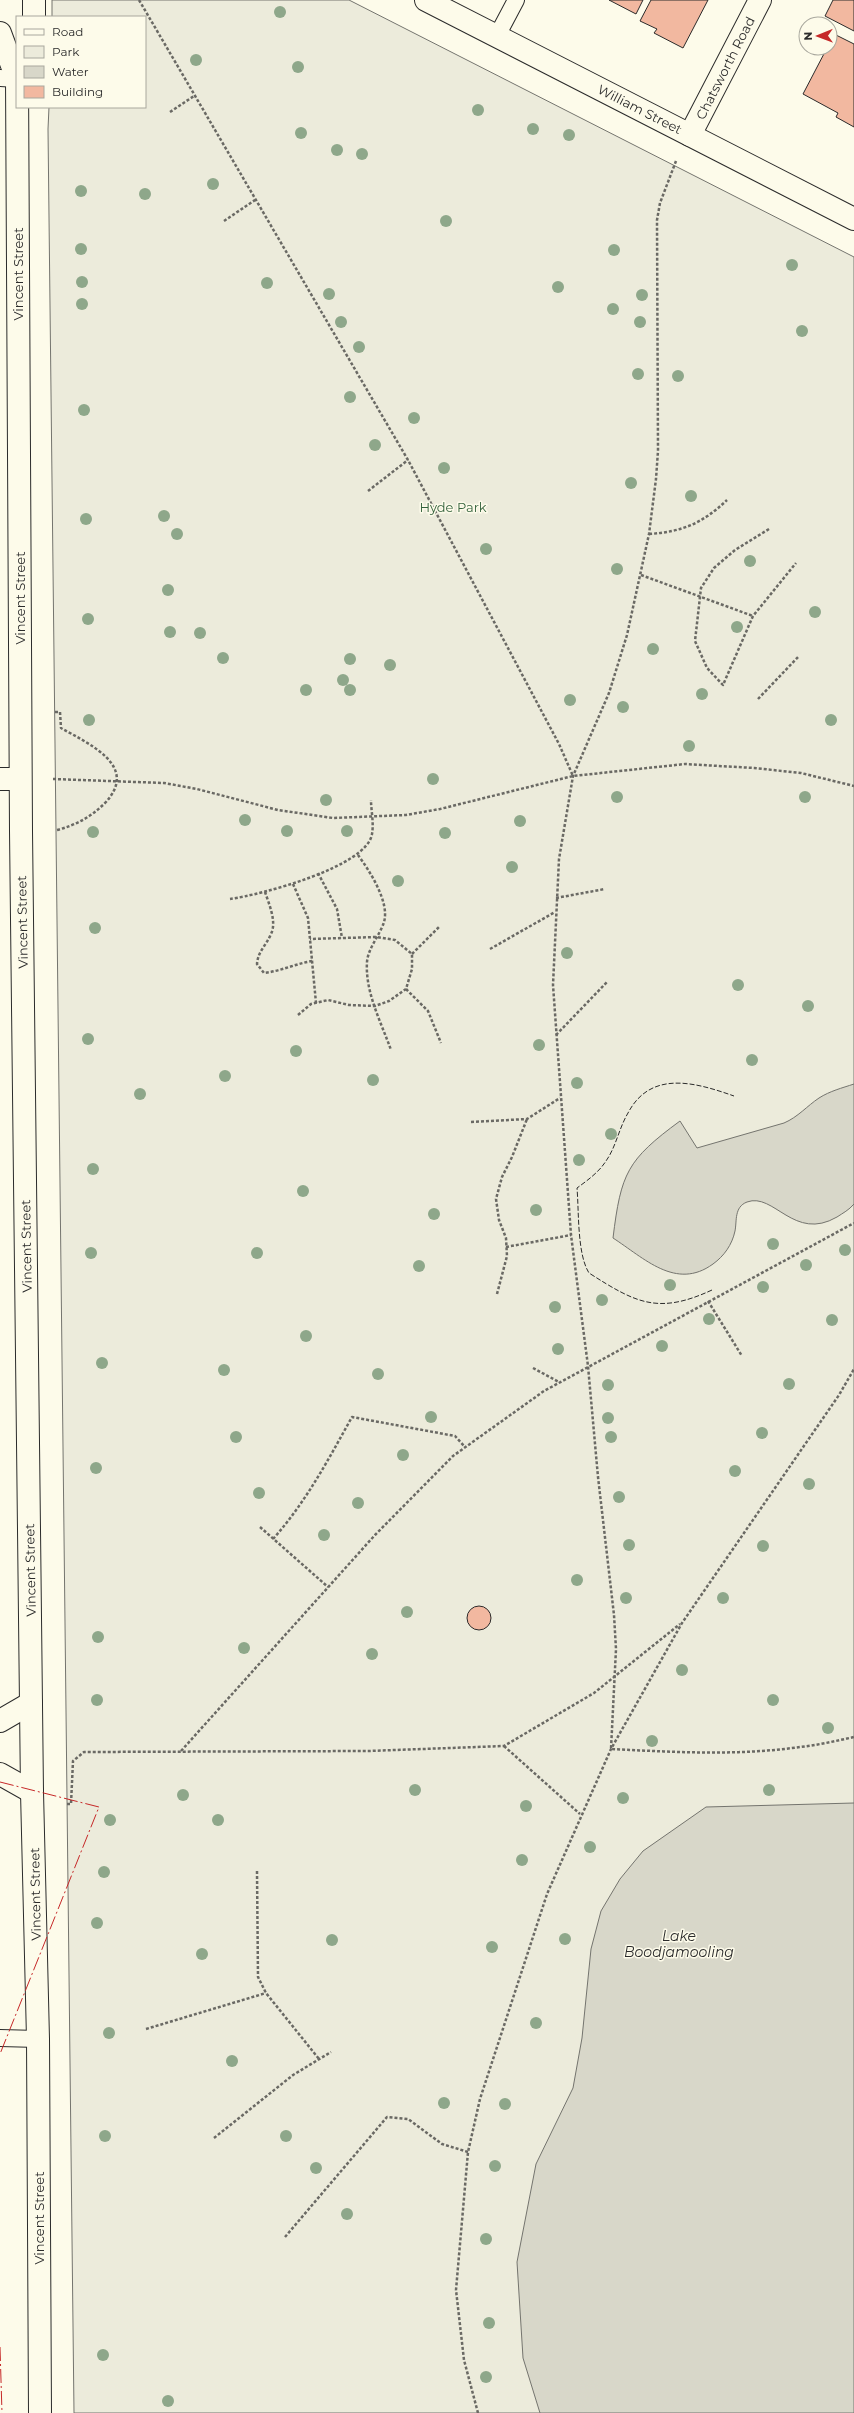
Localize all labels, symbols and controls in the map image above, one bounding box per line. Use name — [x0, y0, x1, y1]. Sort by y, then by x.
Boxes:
street label: Chatsworth Road — [692, 14, 758, 122]
legend — [16, 16, 146, 108]
north arrow — [798, 16, 838, 56]
text: Road — [52, 24, 83, 39]
text: N — [801, 32, 815, 41]
text: Park — [52, 44, 80, 59]
text: Water — [52, 64, 89, 79]
street label: William Street — [595, 81, 685, 137]
text: Building — [52, 84, 103, 99]
street label: Vincent Street — [10, 228, 26, 320]
park label: Hyde Park — [419, 499, 487, 515]
street label: Vincent Street — [12, 552, 28, 644]
street label: Vincent Street — [13, 875, 31, 969]
street label: Vincent Street — [17, 1199, 35, 1293]
street label: Vincent Street — [21, 1523, 39, 1617]
street label: Vincent Street — [26, 1847, 44, 1941]
water label: Lake Boodjamooling — [624, 1927, 734, 1961]
street label: Vincent Street — [31, 2172, 47, 2264]

